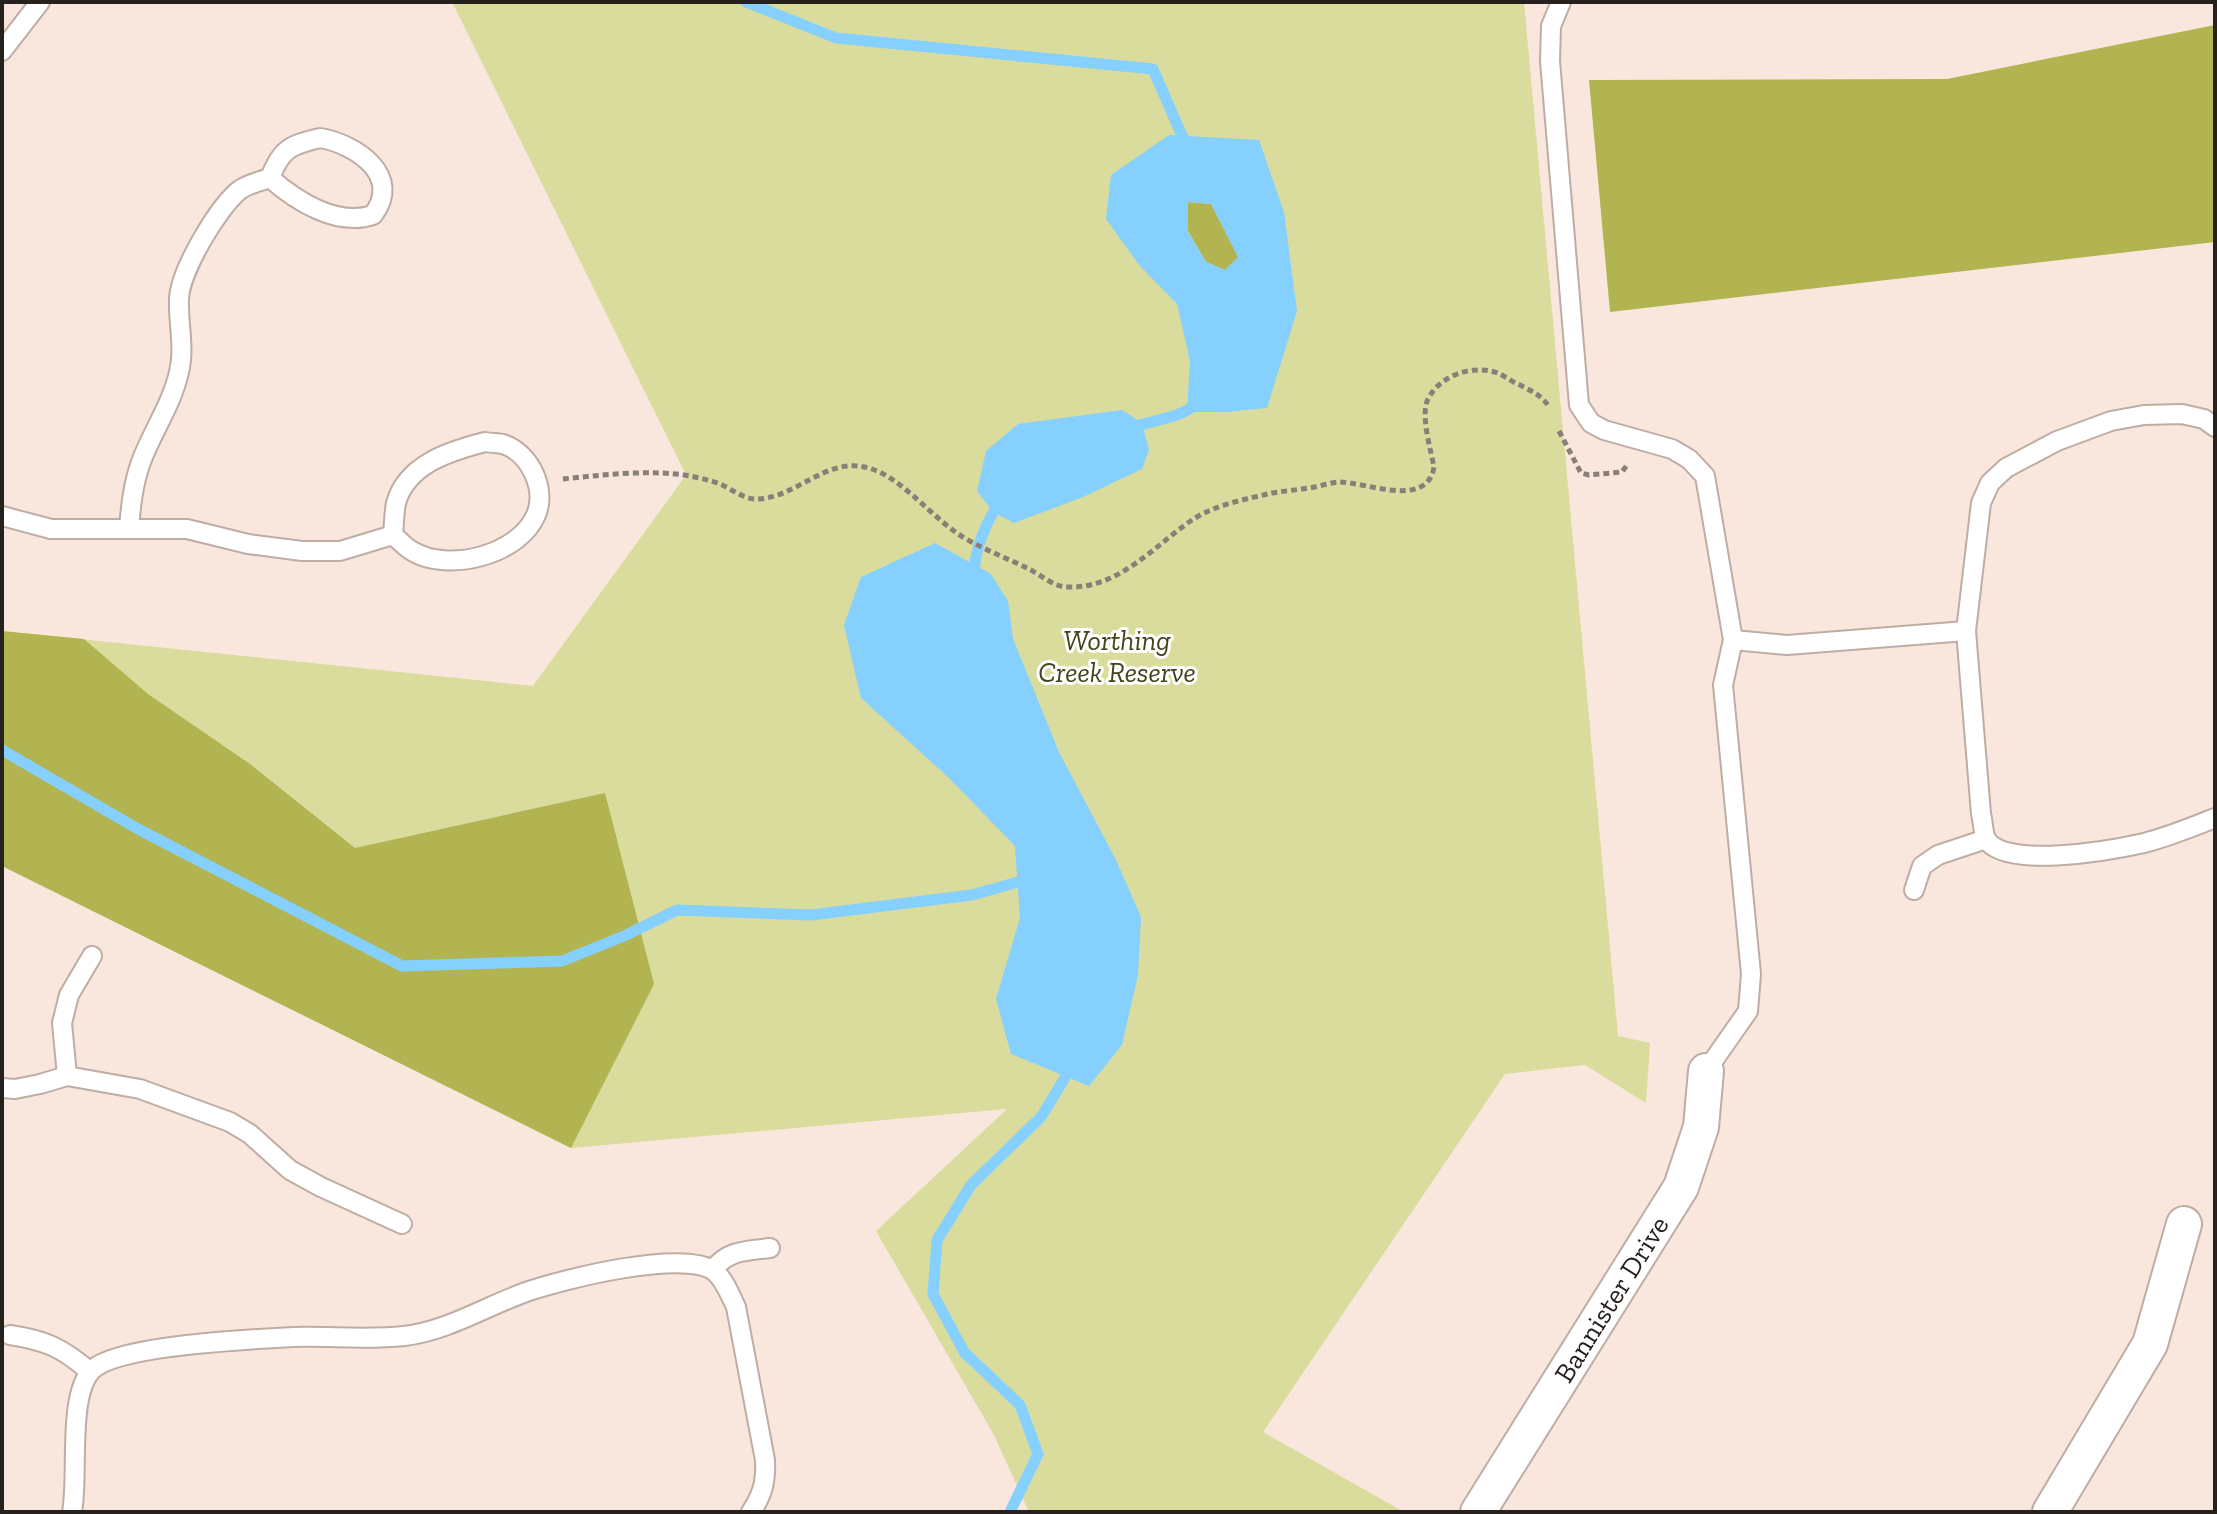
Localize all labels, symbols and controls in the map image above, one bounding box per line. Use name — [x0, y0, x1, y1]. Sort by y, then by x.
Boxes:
park label: Worthing Creek Reserve — [1038, 624, 1196, 689]
street label: Bannister Drive — [1547, 1210, 1676, 1388]

